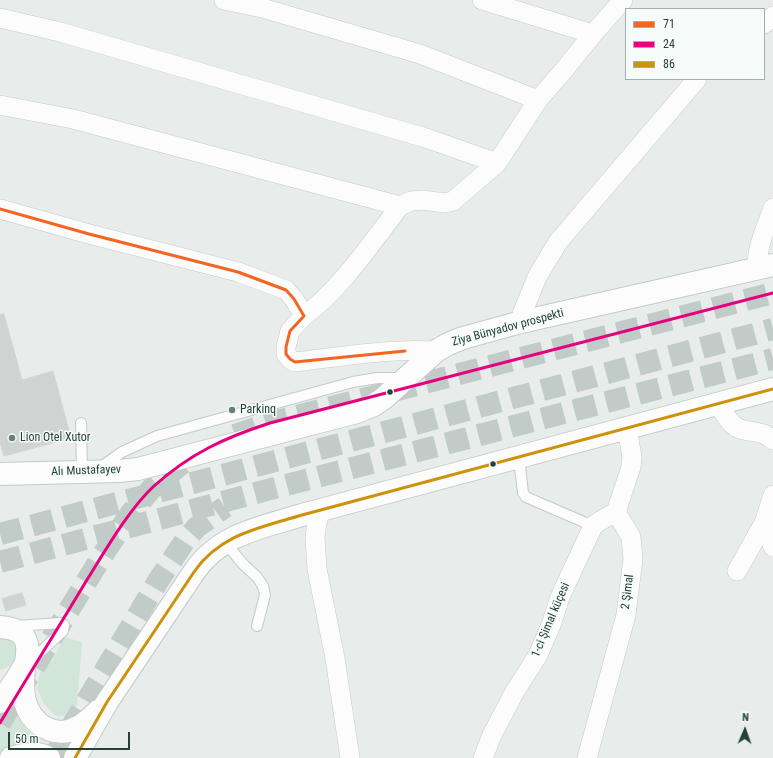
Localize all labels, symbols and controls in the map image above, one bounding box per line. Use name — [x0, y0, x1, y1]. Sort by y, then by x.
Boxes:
legend — [625, 8, 765, 80]
text: 71 — [663, 17, 675, 31]
text: 24 — [663, 37, 675, 51]
text: 86 — [663, 57, 675, 71]
street label: Ziya Bünyadov prospekti — [450, 306, 566, 350]
unlabelled marker — [385, 387, 395, 397]
place label: Parkinq — [240, 403, 276, 417]
marker: Parkinq — [227, 405, 237, 415]
place label: Lion Otel Xutor — [20, 431, 90, 445]
marker: Lion Otel Xutor — [7, 433, 17, 443]
unlabelled marker — [488, 459, 498, 469]
street label: Alı Mustafayev — [51, 463, 121, 479]
street label: 2 Şimal — [619, 574, 637, 610]
street label: 1-ci Şimal küçesi — [529, 580, 573, 660]
north arrow — [725, 710, 765, 750]
text: N — [742, 711, 749, 724]
scale bar — [10, 724, 132, 750]
text: 50 m — [15, 732, 39, 746]

